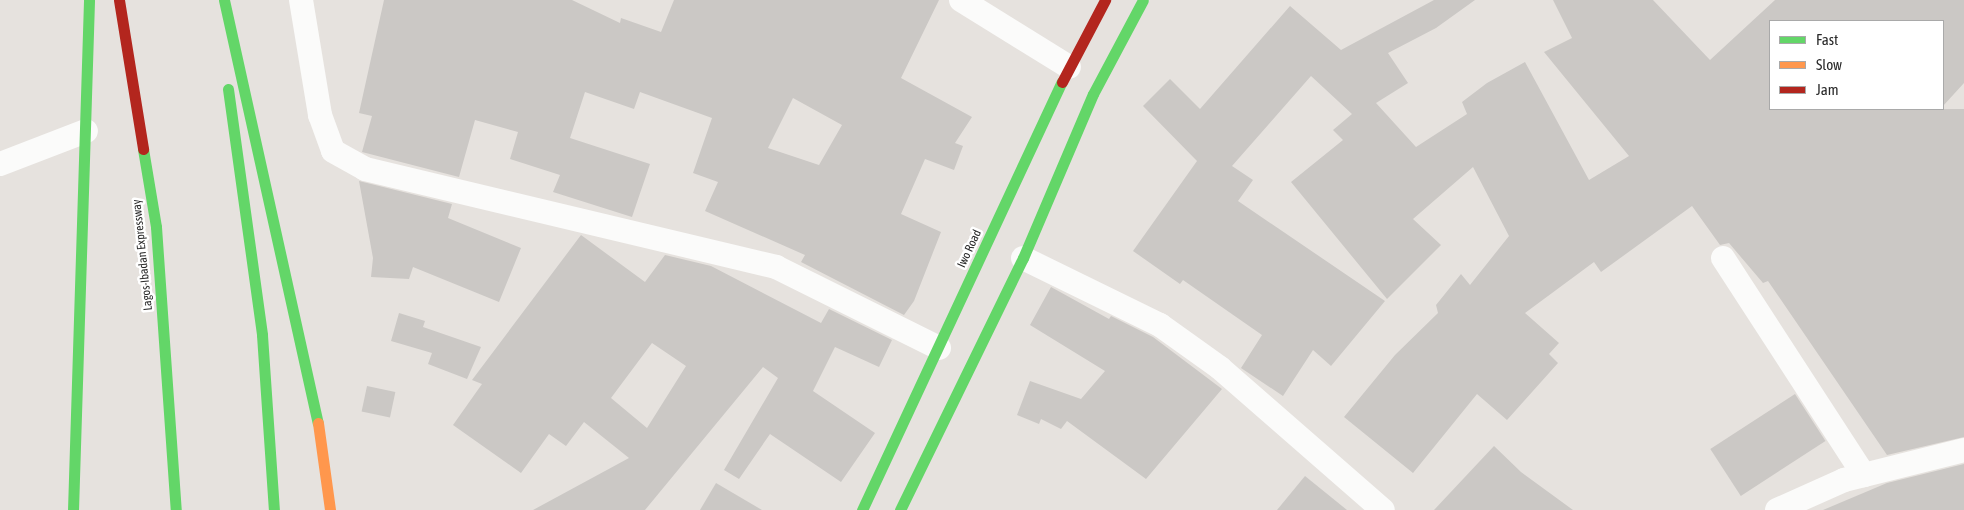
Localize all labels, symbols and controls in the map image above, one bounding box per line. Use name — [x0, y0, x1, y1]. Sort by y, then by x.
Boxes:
legend — [1769, 20, 1944, 110]
text: Fast — [1816, 31, 1838, 48]
text: Slow — [1816, 56, 1842, 73]
text: Jam — [1816, 81, 1839, 98]
street label: Lagos-Ibadan Expressway — [130, 199, 156, 311]
street label: Iwo Road — [955, 228, 985, 270]

